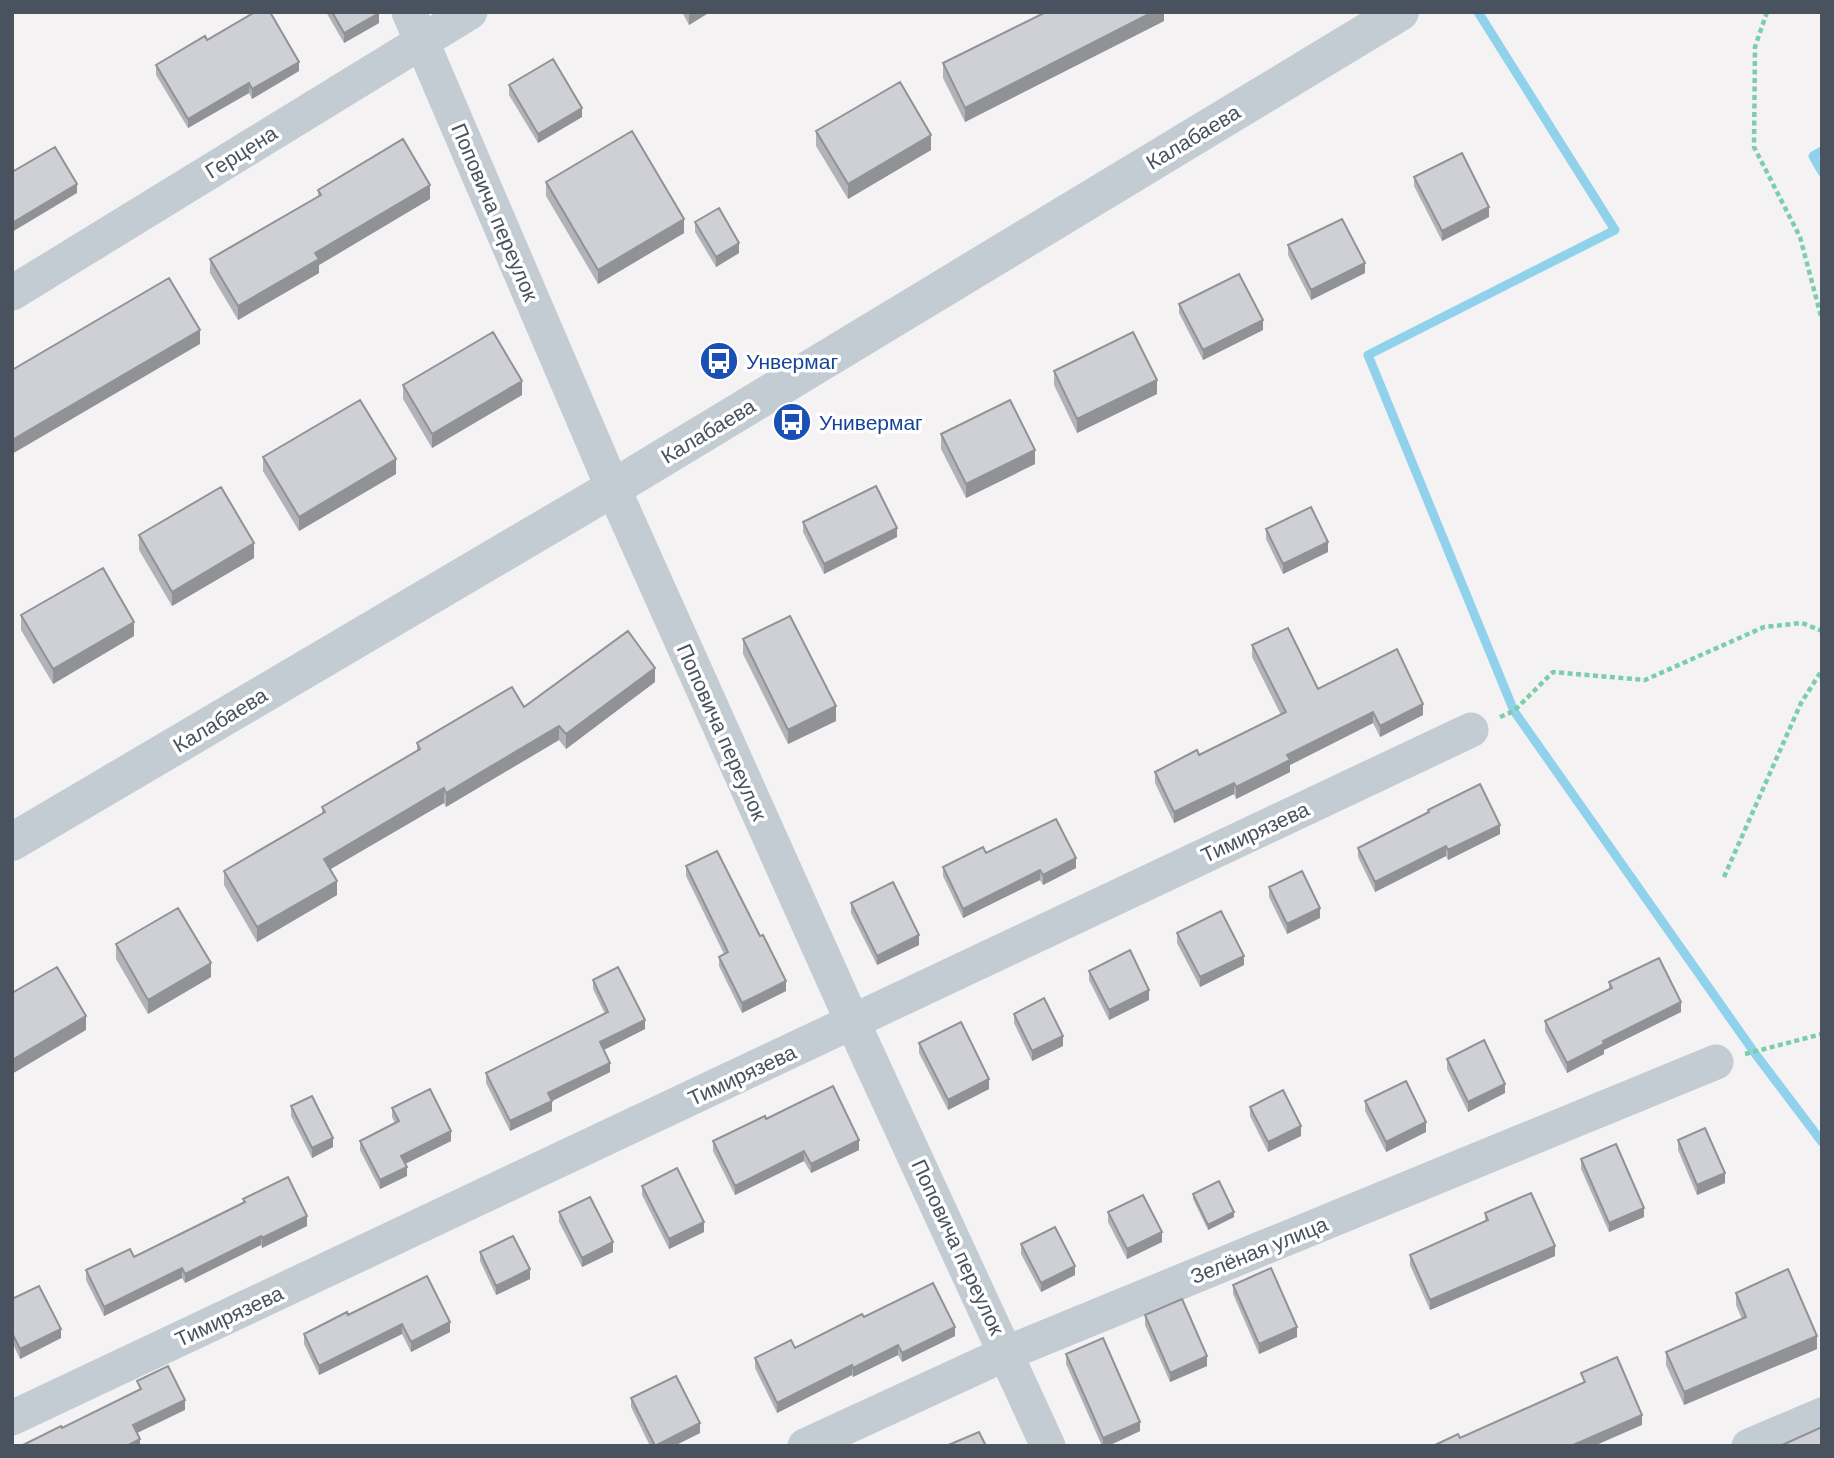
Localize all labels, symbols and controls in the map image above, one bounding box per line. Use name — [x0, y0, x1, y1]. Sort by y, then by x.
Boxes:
street label: Калабаева — [1142, 100, 1244, 174]
street label: Поповича переулок — [447, 120, 543, 305]
street label: Герцена — [201, 121, 281, 183]
bus stop icon: Унвермаг — [698, 340, 740, 382]
place label: Унвермаг — [746, 350, 838, 373]
street label: Калабаева — [657, 394, 759, 468]
bus stop icon: Универмаг — [771, 401, 813, 443]
place label: Универмаг — [819, 411, 923, 434]
street label: Поповича переулок — [673, 640, 772, 825]
street label: Калабаева — [169, 683, 271, 757]
street label: Тимирязева — [1197, 797, 1313, 867]
street label: Тимирязева — [684, 1040, 800, 1110]
street label: Поповича переулок — [907, 1156, 1009, 1339]
street label: Зелёная улица — [1187, 1212, 1331, 1288]
street label: Тимирязева — [171, 1281, 287, 1351]

